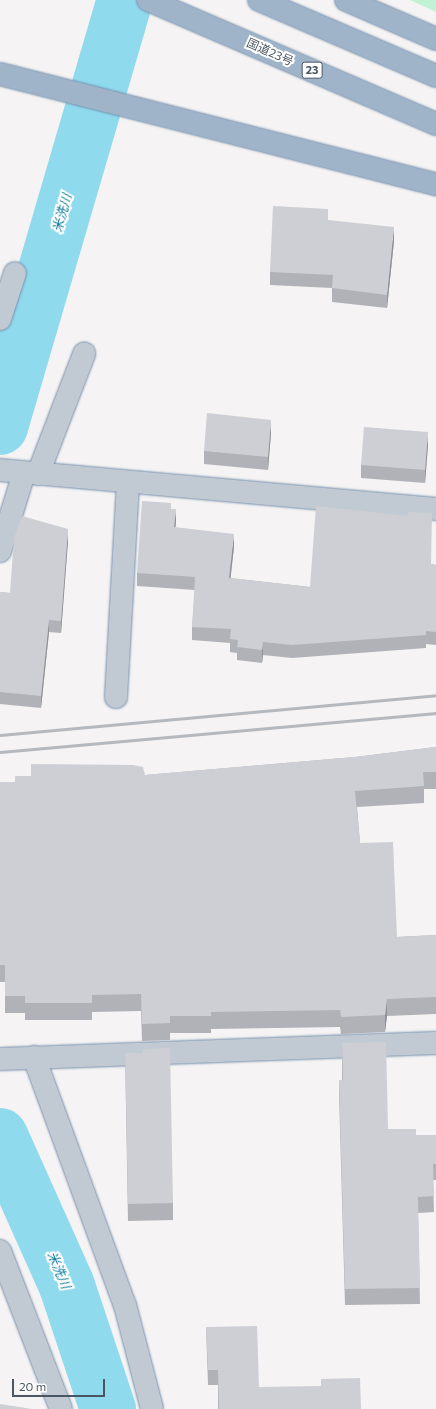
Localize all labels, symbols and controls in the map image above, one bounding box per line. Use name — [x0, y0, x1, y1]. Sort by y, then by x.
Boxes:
street label: 国道23号 — [244, 35, 296, 69]
road number: 23 — [301, 61, 323, 79]
water label: 米洗川 — [49, 192, 75, 234]
water label: 米洗川 — [44, 1249, 74, 1291]
scale bar — [14, 1371, 107, 1397]
text: 20 m — [19, 1379, 46, 1393]

